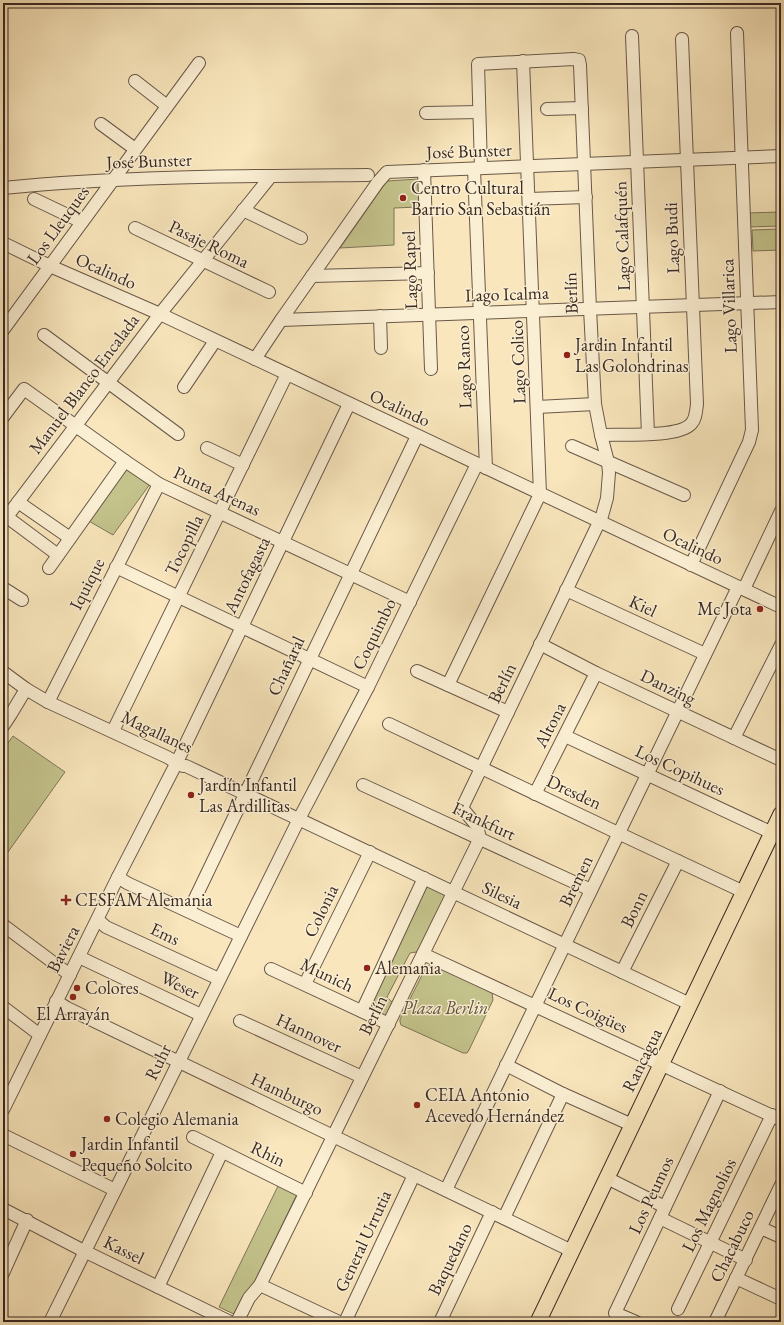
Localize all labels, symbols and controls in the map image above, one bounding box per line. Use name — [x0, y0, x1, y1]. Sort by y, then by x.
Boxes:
street label: José Bunster — [424, 138, 512, 164]
street label: José Bunster — [104, 148, 192, 174]
place label: Centro Cultural Barrio San Sebastián — [411, 176, 551, 220]
street label: Lago Calafquén — [608, 180, 635, 291]
street label: Los Lleuques — [21, 181, 94, 269]
marker: Centro Cultural Barrio San Sebastián — [398, 193, 408, 203]
street label: Lago Budi — [659, 201, 684, 274]
street label: Pasaje Roma — [165, 214, 254, 273]
street label: Lago Rapel — [397, 230, 422, 310]
street label: Ocalindo — [72, 247, 140, 294]
street label: Lago Villarica — [715, 258, 742, 354]
street label: Berlín — [558, 271, 583, 314]
street label: Lago Icalma — [465, 281, 550, 306]
street label: Manuel Blanco Encalada — [23, 308, 144, 458]
street label: Lago Colico — [505, 320, 530, 404]
street label: Lago Ranco — [451, 325, 476, 409]
place label: Jardin Infantil Las Golondrinas — [573, 333, 689, 377]
marker: Jardin Infantil Las Golondrinas — [562, 350, 572, 360]
street label: Ocalindo — [366, 384, 434, 432]
street label: Punta Arenas — [170, 460, 265, 521]
street label: Tocopilla — [159, 510, 208, 579]
street label: Ocalindo — [659, 522, 727, 570]
street label: Antofagasta — [218, 532, 275, 618]
street label: Iquique — [64, 554, 109, 614]
street label: Kiel — [626, 589, 661, 622]
street label: Coquimbo — [346, 594, 401, 674]
place label: Mc Jota — [697, 597, 753, 620]
marker: Mc Jota — [755, 604, 765, 614]
street label: Chañaral — [262, 632, 309, 699]
street label: Berlín — [482, 659, 521, 707]
street label: Danzing — [637, 663, 700, 710]
street label: Altona — [528, 697, 571, 752]
street label: Magallanes — [118, 705, 197, 758]
street label: Los Copihues — [632, 739, 729, 800]
street label: Dresden — [543, 769, 606, 814]
place label: Jardín Infantil Las Ardillitas — [197, 773, 297, 817]
marker: Jardín Infantil Las Ardillitas — [186, 790, 196, 800]
street label: Frankfurt — [449, 796, 520, 845]
street label: Bremen — [553, 851, 598, 910]
street label: Silesia — [479, 875, 527, 914]
street label: Colonia — [298, 880, 343, 941]
street label: Bonn — [615, 886, 653, 931]
place label: CESFAM Alemania — [75, 888, 213, 911]
marker: CESFAM Alemania — [60, 894, 72, 906]
street label: Ems — [147, 917, 184, 950]
street label: Baviera — [41, 921, 84, 976]
street label: Munich — [297, 952, 358, 997]
place label: Alemania — [374, 956, 442, 979]
marker: Alemania — [362, 963, 372, 973]
street label: Weser — [157, 965, 203, 1004]
place label: Colores — [85, 976, 139, 999]
street label: Los Coigües — [545, 981, 632, 1038]
marker: Colores — [72, 983, 82, 993]
street label: Berlín — [353, 991, 392, 1039]
marker: El Arrayán — [68, 992, 78, 1002]
park label: Plaza Berlin — [402, 996, 488, 1019]
place label: El Arrayán — [36, 1002, 110, 1025]
street label: Hannover — [273, 1007, 346, 1058]
street label: Rancagua — [616, 1023, 667, 1096]
street label: Ruhr — [139, 1040, 176, 1084]
street label: Hamburgo — [247, 1067, 327, 1120]
place label: CEIA Antonio Acevedo Hernández — [424, 1083, 564, 1127]
marker: CEIA Antonio Acevedo Hernández — [412, 1100, 422, 1110]
place label: Colegio Alemania — [115, 1107, 239, 1130]
marker: Colegio Alemania — [102, 1114, 112, 1124]
place label: Jardin Infantil Pequeño Solcito — [79, 1132, 193, 1176]
street label: Rhin — [247, 1135, 290, 1172]
marker: Jardin Infantil Pequeño Solcito — [68, 1149, 78, 1159]
street label: Los Peumos — [623, 1152, 679, 1237]
street label: Los Magnolios — [676, 1154, 741, 1255]
street label: General Urrutia — [329, 1185, 397, 1295]
street label: Chacabuco — [704, 1206, 759, 1286]
street label: Baquedano — [422, 1219, 477, 1299]
street label: Kassel — [100, 1230, 148, 1269]

